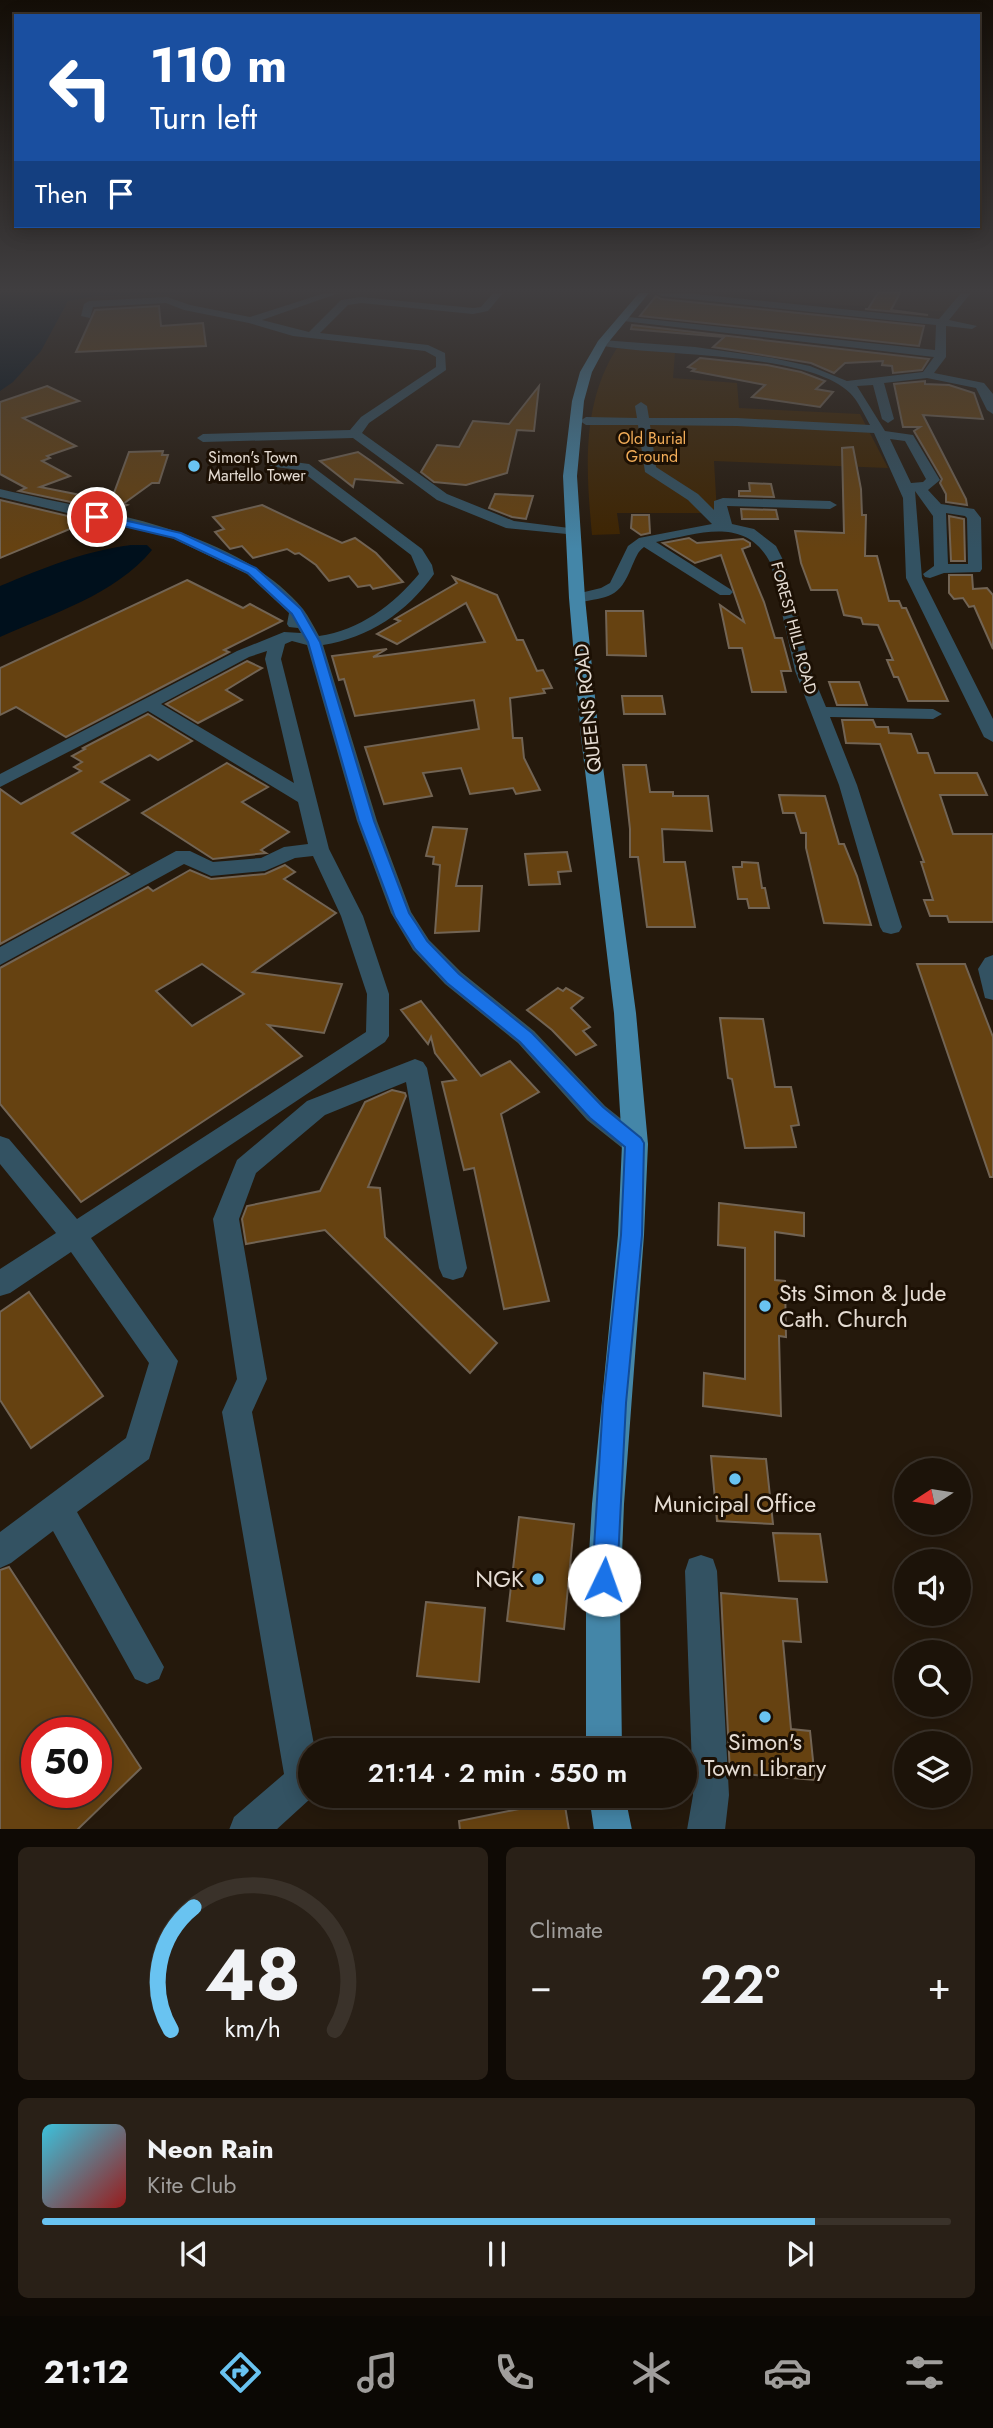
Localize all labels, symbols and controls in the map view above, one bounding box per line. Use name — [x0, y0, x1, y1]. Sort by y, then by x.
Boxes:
text: 110 m — [150, 30, 287, 100]
icon: left — [35, 42, 126, 133]
text: Turn left — [150, 95, 257, 141]
text: Then — [35, 175, 88, 213]
icon: arrive — [102, 175, 140, 213]
park label: Old Burial Ground — [618, 427, 686, 468]
place label: Simon's Town Martello Tower — [208, 446, 306, 487]
marker: Simon's Town Martello Tower — [186, 458, 202, 474]
pin — [67, 487, 127, 547]
icon: arrive — [78, 498, 116, 536]
street label: FOREST HILL ROAD — [765, 559, 823, 697]
street label: QUEENS ROAD — [568, 642, 608, 774]
place label: Sts Simon & Jude Cath. Church — [779, 1276, 946, 1336]
marker: Sts Simon & Jude Cath. Church — [757, 1298, 773, 1314]
north arrow — [894, 1458, 971, 1535]
map controls — [894, 1458, 971, 1808]
marker: Municipal Office — [727, 1471, 743, 1487]
place label: Municipal Office — [654, 1487, 816, 1521]
position arrow — [567, 1543, 641, 1617]
button: sound — [894, 1549, 971, 1626]
place label: NGK — [475, 1562, 524, 1596]
marker: NGK — [530, 1571, 546, 1587]
button: search — [894, 1640, 971, 1717]
marker: Simon's Town Library — [757, 1709, 773, 1725]
speed limit sign: 50 — [21, 1717, 112, 1808]
place label: Simon's Town Library — [704, 1725, 827, 1785]
button: layers — [894, 1731, 971, 1808]
text: 21:14 · 2 min · 550 m — [368, 1754, 627, 1792]
text: Climate — [530, 1913, 603, 1947]
text: 48 — [205, 1922, 301, 2027]
text: 22° — [699, 1947, 780, 2023]
text: − — [530, 1958, 552, 2013]
text: + — [928, 1958, 951, 2013]
text: km/h — [224, 2009, 281, 2045]
text: Neon Rain — [147, 2130, 274, 2168]
text: Kite Club — [147, 2168, 236, 2202]
icon: previous — [175, 2235, 213, 2273]
icon: pause — [478, 2235, 516, 2273]
icon: next — [781, 2235, 819, 2273]
icon: directions — [216, 2348, 265, 2397]
icon: music — [353, 2348, 402, 2397]
icon: phone — [490, 2348, 539, 2397]
icon: climate — [627, 2348, 676, 2397]
icon: car — [763, 2348, 812, 2397]
icon: filters — [900, 2348, 949, 2397]
text: 21:12 — [44, 2349, 129, 2395]

